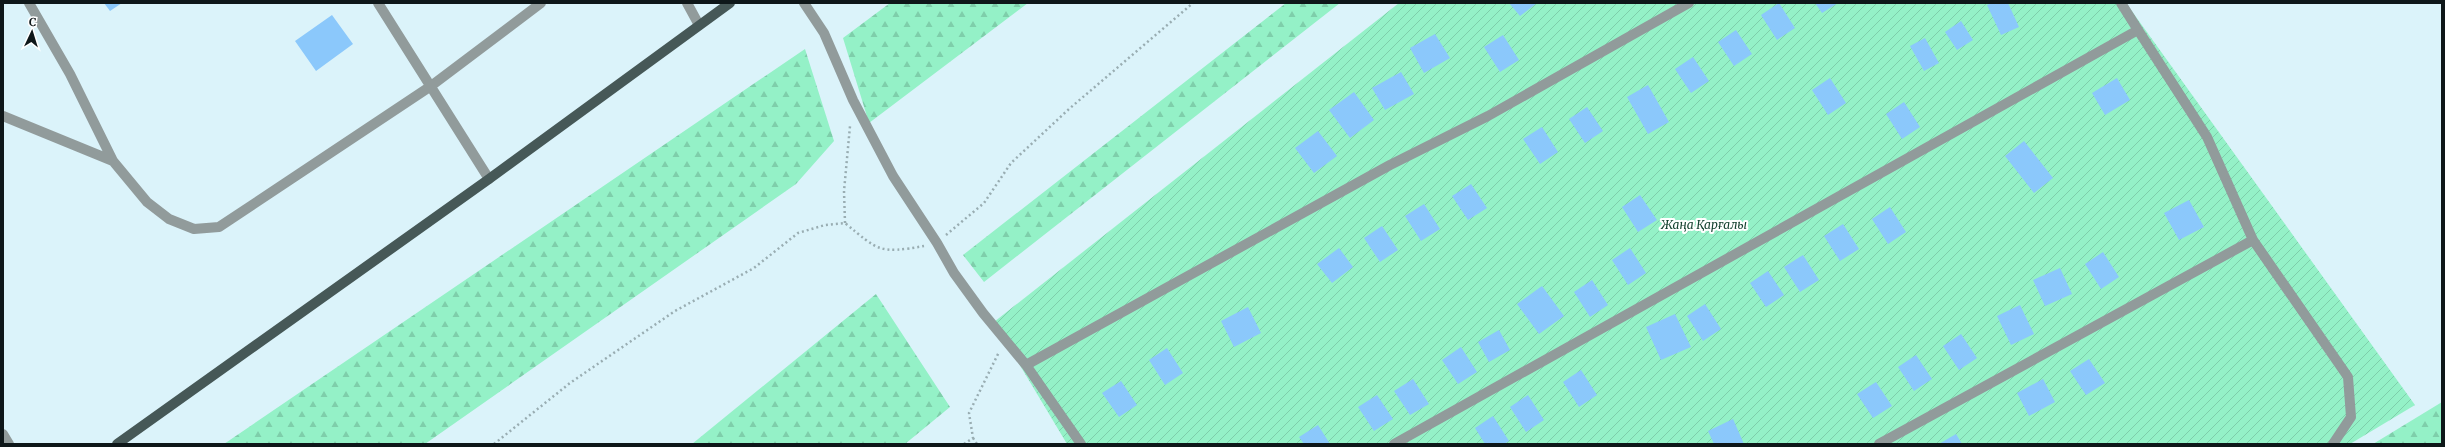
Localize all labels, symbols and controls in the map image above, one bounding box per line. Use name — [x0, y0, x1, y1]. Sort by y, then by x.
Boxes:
north arrow — [12, 12, 52, 52]
text: С — [29, 15, 37, 29]
park label: Жаңа Қарғалы — [1660, 217, 1747, 232]

